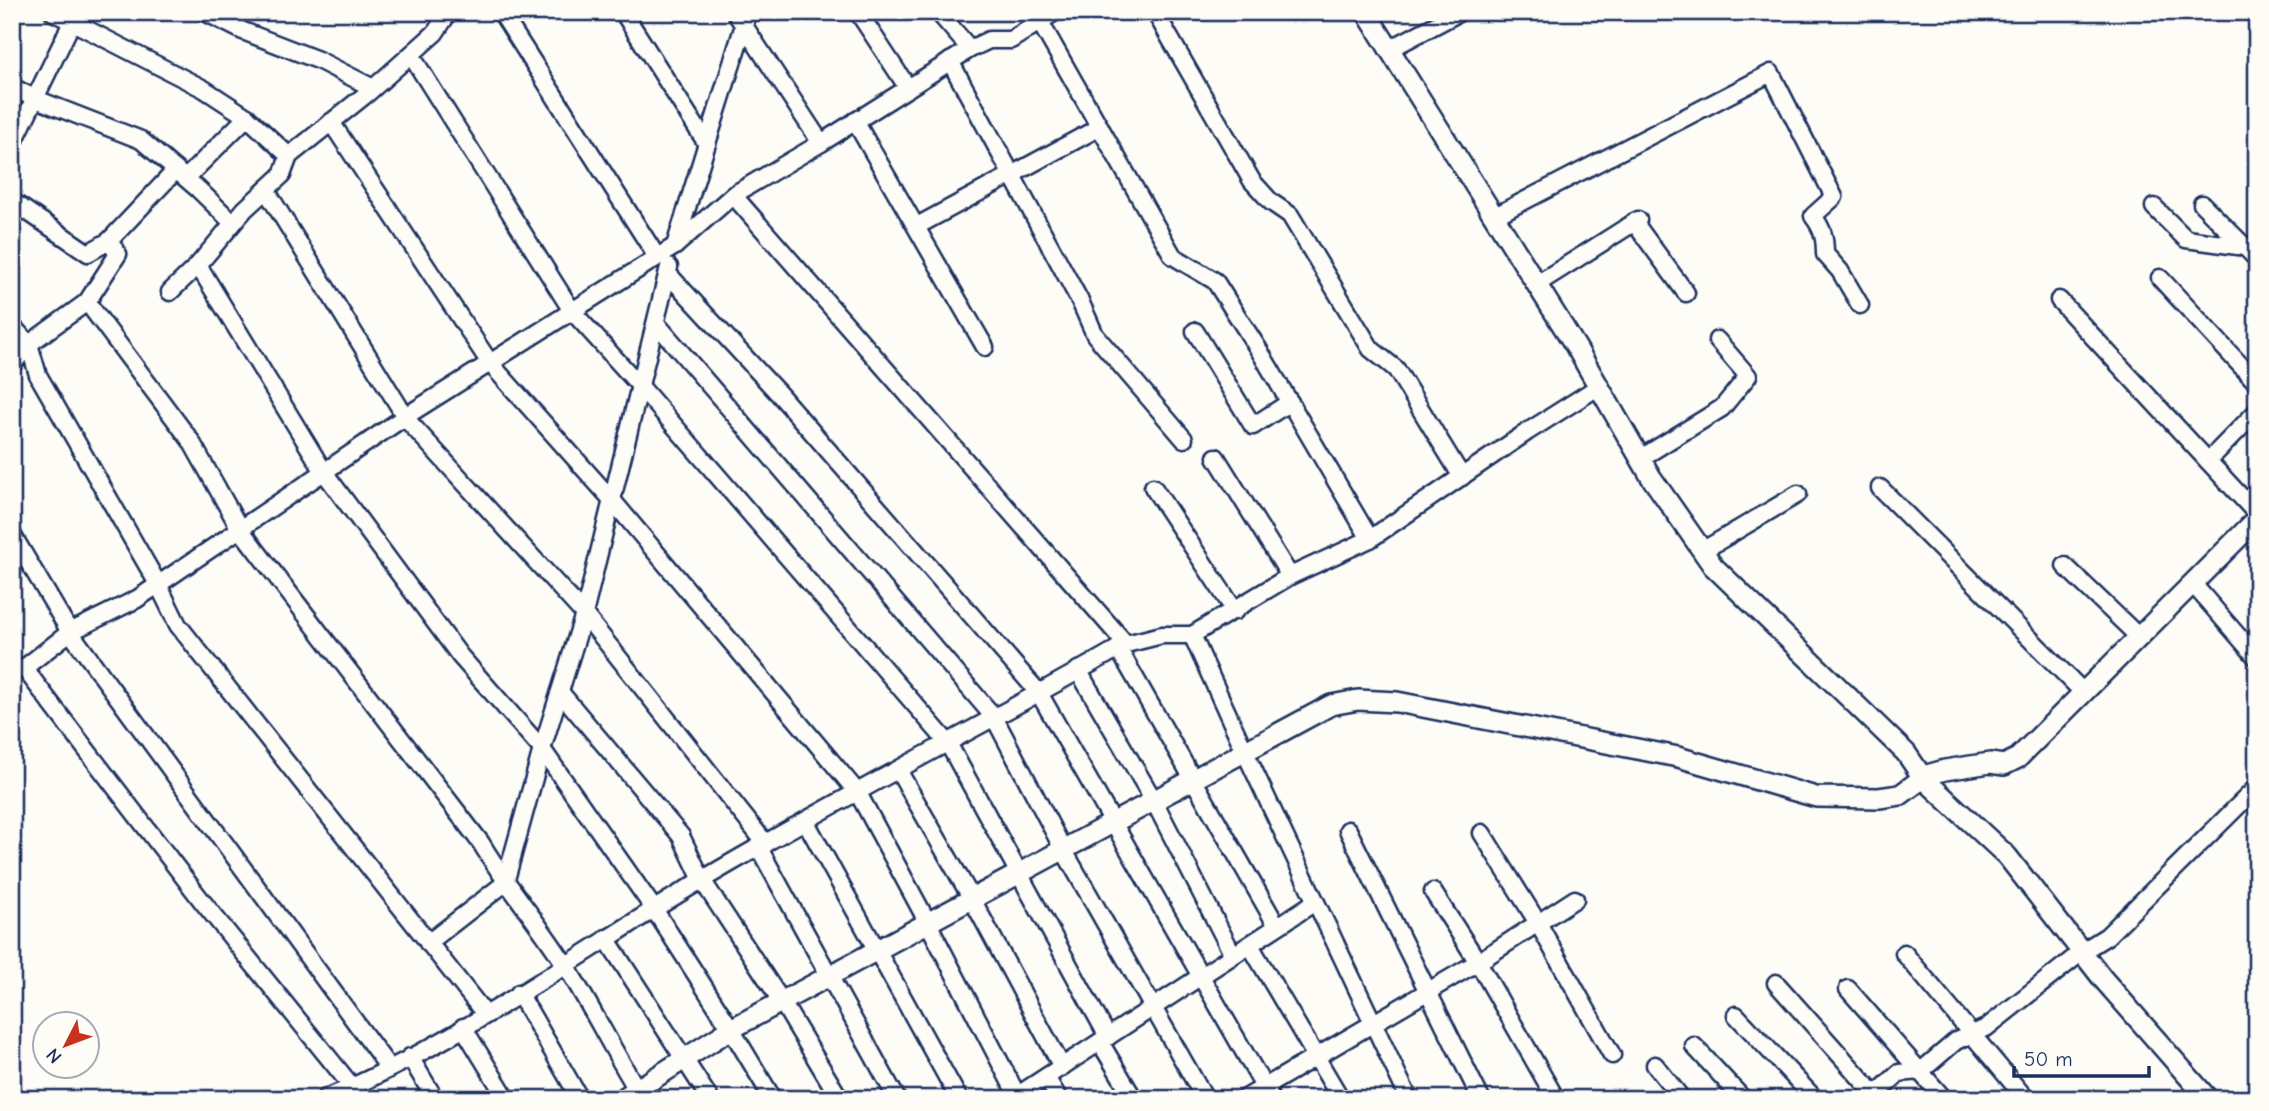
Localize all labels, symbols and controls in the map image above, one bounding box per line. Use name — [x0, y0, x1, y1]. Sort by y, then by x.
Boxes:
north arrow — [32, 1010, 102, 1080]
scale bar — [2014, 1034, 2148, 1078]
text: N — [42, 1044, 66, 1068]
text: 50 m — [2024, 1047, 2073, 1071]

